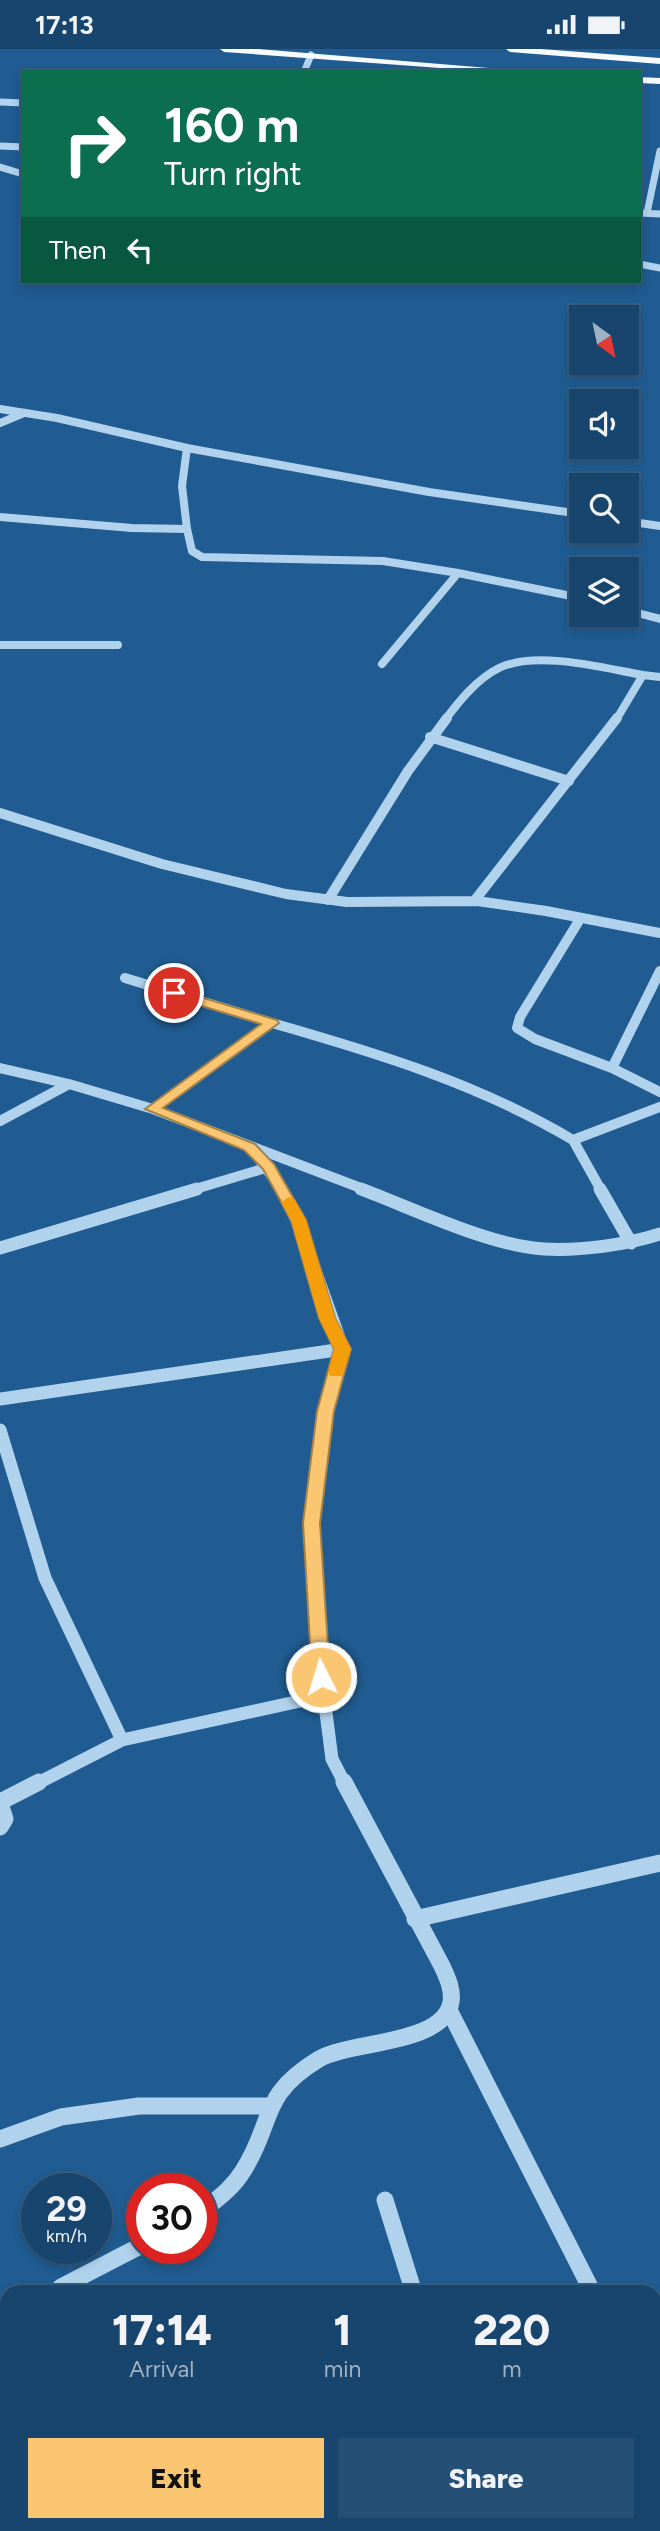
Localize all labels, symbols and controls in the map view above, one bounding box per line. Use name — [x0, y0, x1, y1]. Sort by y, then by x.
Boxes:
text: 17:13 — [35, 9, 94, 41]
text: 160 m — [164, 95, 299, 154]
icon: right — [49, 98, 140, 189]
text: Turn right — [164, 155, 302, 193]
icon: left — [121, 231, 159, 269]
text: Then — [49, 234, 107, 266]
north arrow — [569, 305, 639, 375]
map controls — [569, 305, 639, 627]
button: sound — [569, 389, 639, 459]
button: search — [569, 473, 639, 543]
button: layers — [569, 557, 639, 627]
pin — [144, 963, 204, 1023]
icon: arrive — [155, 974, 193, 1012]
position arrow — [284, 1640, 358, 1714]
speed limit sign: 30 — [126, 2173, 217, 2264]
text: 29 — [46, 2188, 87, 2230]
text: km/h — [46, 2225, 87, 2247]
text: 17:14 — [112, 2305, 212, 2356]
text: 1 — [334, 2305, 352, 2356]
text: 220 — [473, 2305, 550, 2356]
text: Arrival — [129, 2355, 194, 2383]
text: min — [324, 2355, 361, 2383]
text: m — [502, 2355, 521, 2383]
button: Exit — [28, 2438, 324, 2518]
button: Share — [338, 2438, 634, 2518]

